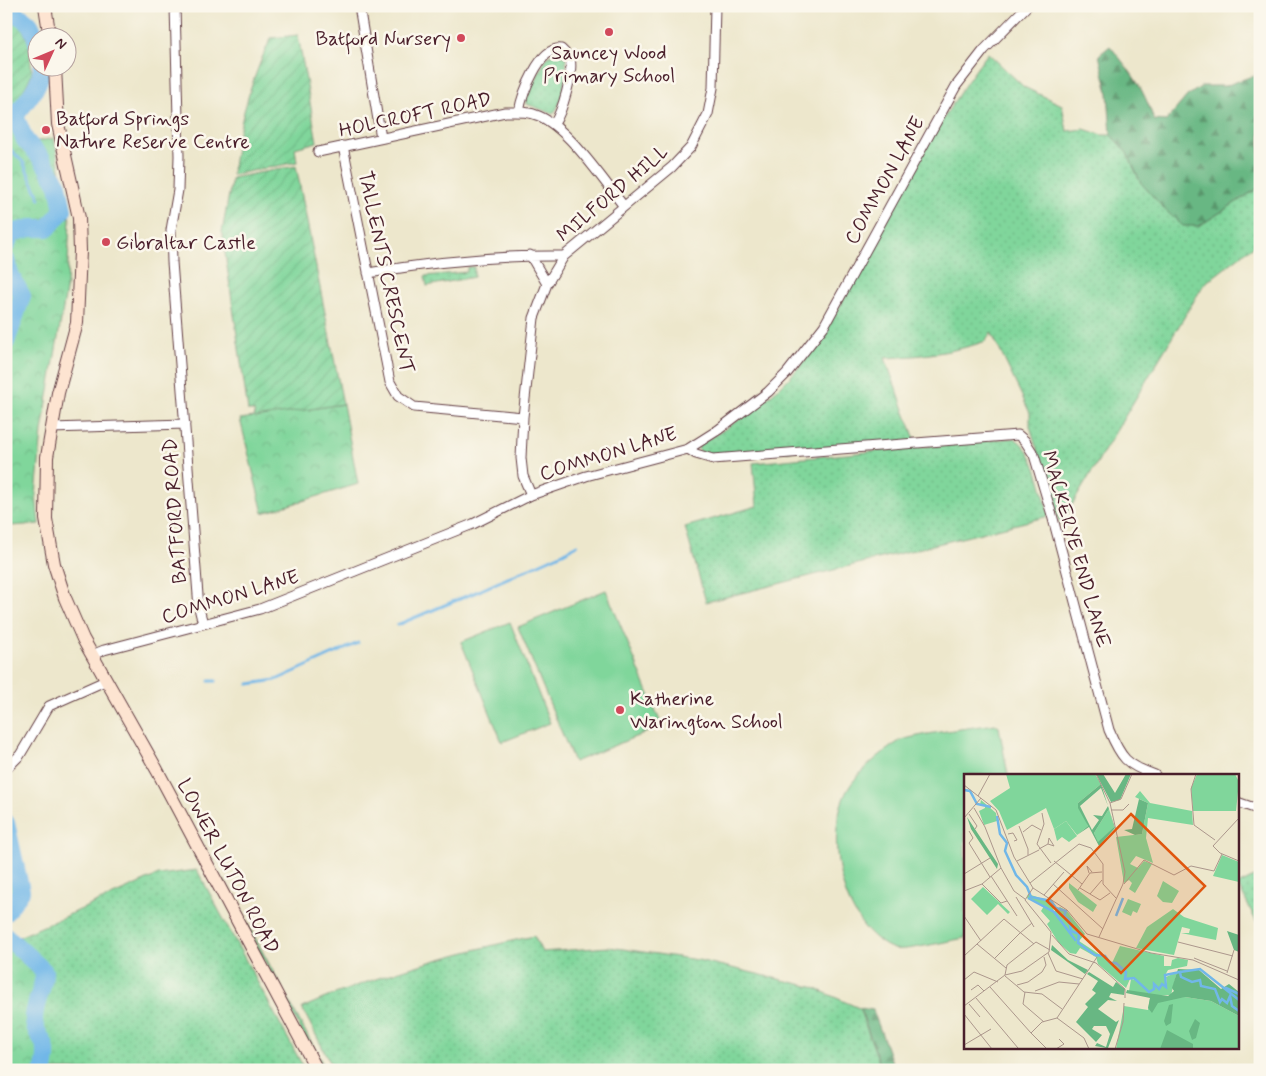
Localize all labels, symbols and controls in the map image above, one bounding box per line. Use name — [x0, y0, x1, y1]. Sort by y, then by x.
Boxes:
place label: Batford Nursery — [316, 26, 451, 55]
marker: Sauncey Wood Primary School — [603, 26, 615, 38]
north arrow — [28, 28, 78, 78]
marker: Batford Nursery — [455, 32, 467, 44]
text: N — [51, 34, 70, 53]
place label: Sauncey Wood Primary School — [543, 40, 675, 90]
street label: HOLCROFT ROAD — [337, 86, 494, 145]
place label: Batford Springs Nature Reserve Centre — [56, 106, 250, 156]
street label: COMMON LANE — [839, 112, 932, 250]
marker: Batford Springs Nature Reserve Centre — [40, 124, 52, 136]
street label: MILFORD HILL — [551, 139, 675, 249]
street label: TALLENTS CRESCENT — [351, 168, 420, 376]
place label: Gibraltar Castle — [116, 230, 256, 257]
marker: Gibraltar Castle — [100, 236, 112, 248]
street label: COMMON LANE — [536, 421, 681, 488]
street label: BATFORD ROAD — [157, 437, 194, 585]
street label: MACKERYE END LANE — [1035, 448, 1117, 651]
street label: COMMON LANE — [158, 564, 303, 631]
place label: Katherine Warington School — [630, 686, 783, 736]
marker: Katherine Warington School — [614, 704, 626, 716]
street label: LOWER LUTON ROAD — [170, 774, 285, 959]
inset map — [964, 774, 1238, 1048]

